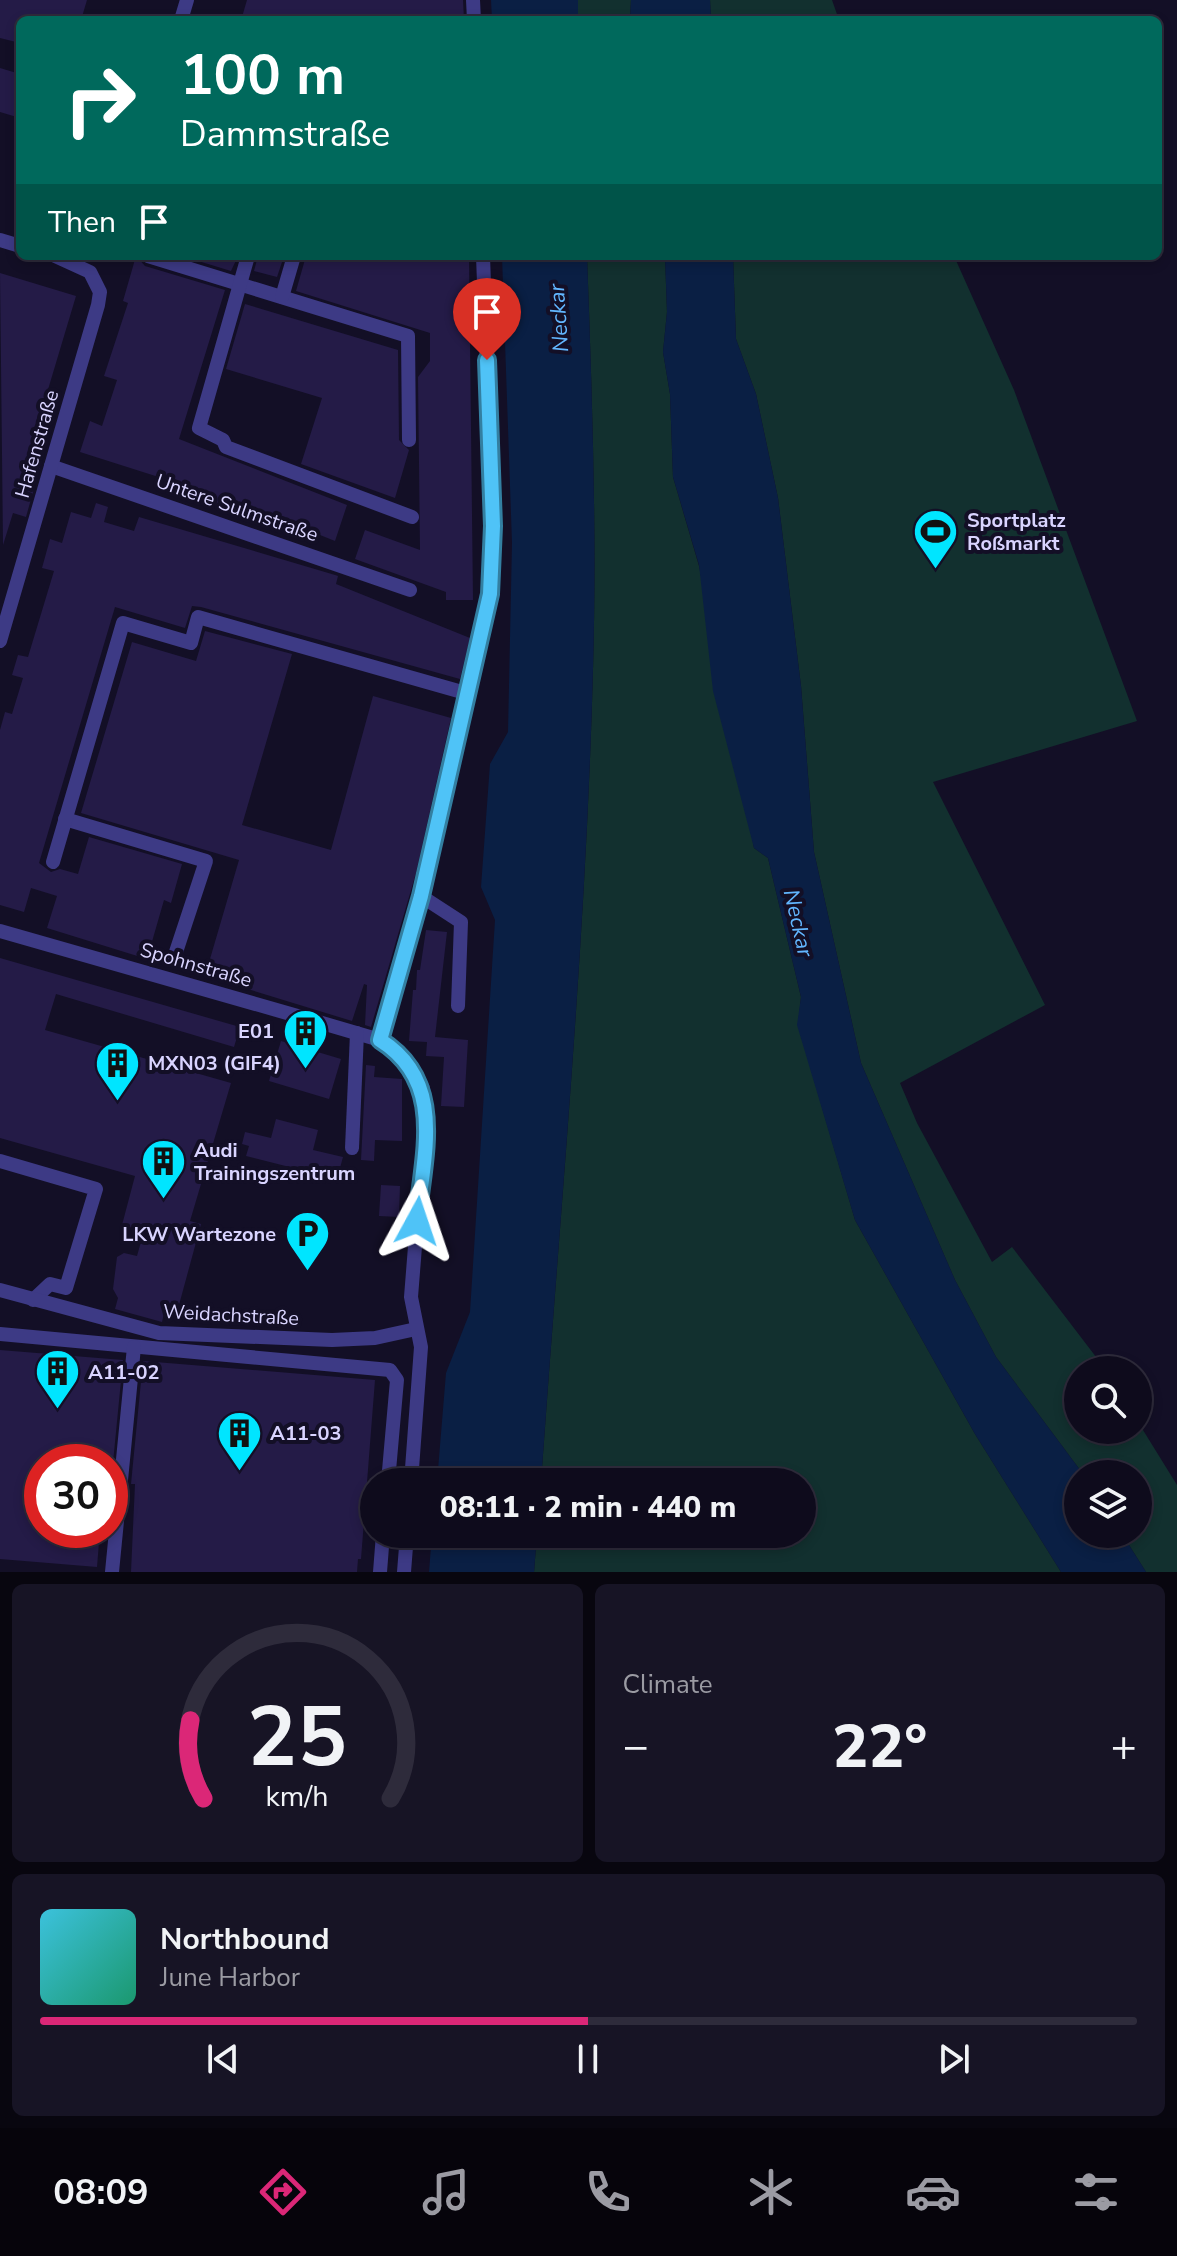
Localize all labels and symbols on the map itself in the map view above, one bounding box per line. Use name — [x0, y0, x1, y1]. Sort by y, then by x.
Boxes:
pin — [453, 278, 521, 360]
water label: Neckar — [542, 282, 576, 353]
street label: Hafenstraße — [9, 387, 65, 501]
street label: Untere Sulmstraße — [152, 468, 322, 548]
sports icon: Sportplatz Roßmarkt — [912, 507, 960, 570]
place label: Sportplatz Roßmarkt — [967, 507, 1066, 557]
water label: Neckar — [776, 886, 821, 961]
street label: Spohnstraße — [137, 936, 255, 994]
building icon: E01 — [281, 1007, 329, 1070]
place label: E01 — [238, 1018, 274, 1045]
building icon: MXN03 (GIF4) — [93, 1039, 141, 1102]
place label: MXN03 (GIF4) — [148, 1050, 281, 1077]
building icon: Audi Trainingszentrum — [139, 1137, 187, 1200]
place label: Audi Trainingszentrum — [194, 1137, 355, 1187]
position arrow — [375, 1179, 459, 1263]
parking icon: LKW Wartezone — [283, 1210, 331, 1273]
place label: LKW Wartezone — [122, 1221, 276, 1248]
street label: Weidachstraße — [162, 1298, 300, 1332]
building icon: A11-02 — [33, 1348, 81, 1411]
place label: A11-02 — [88, 1359, 160, 1386]
building icon: A11-03 — [215, 1409, 263, 1472]
place label: A11-03 — [270, 1420, 342, 1447]
speed limit sign: 30 — [24, 1444, 128, 1548]

